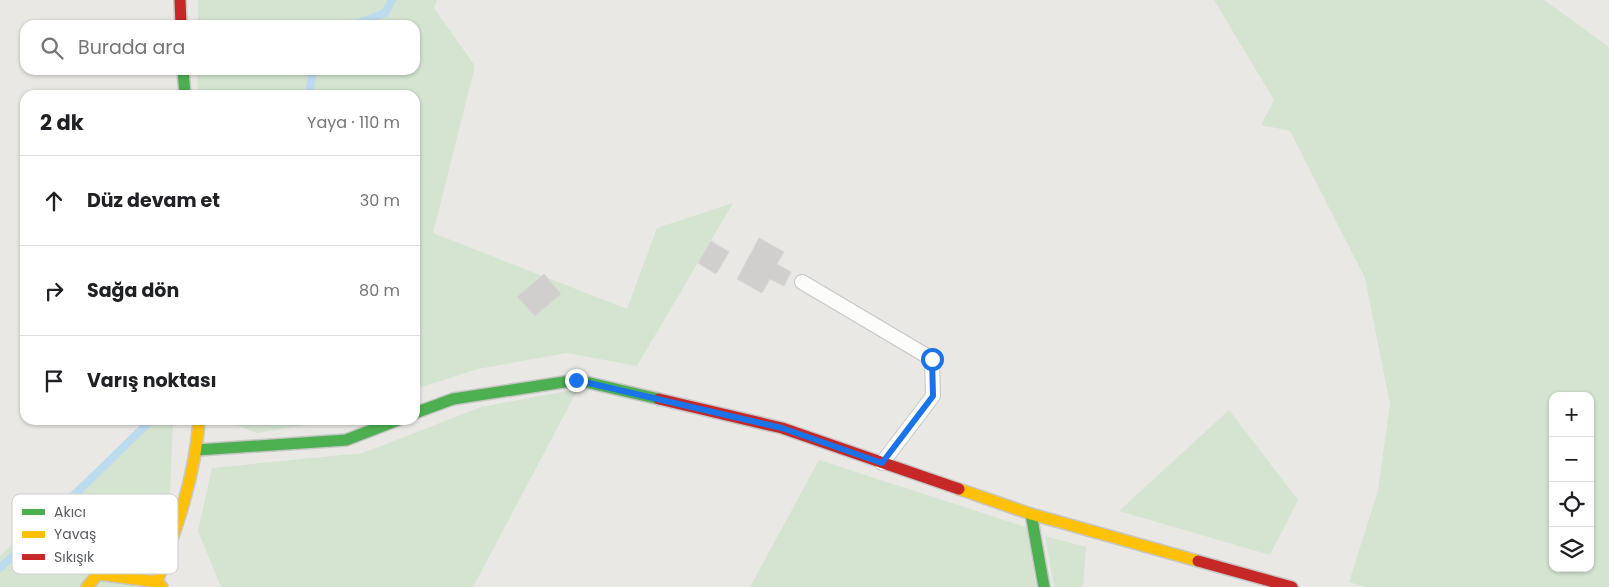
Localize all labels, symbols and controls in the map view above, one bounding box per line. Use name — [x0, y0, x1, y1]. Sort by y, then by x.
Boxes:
search box — [20, 20, 420, 75]
icon: search — [38, 34, 66, 62]
text: Burada ara — [78, 34, 185, 61]
text: 2 dk — [40, 108, 84, 137]
text: Yaya · 110 m — [307, 111, 400, 134]
icon: ahead — [40, 187, 68, 215]
text: Düz devam et — [87, 187, 220, 214]
text: 30 m — [360, 189, 400, 212]
icon: right — [40, 277, 68, 305]
text: Sağa dön — [87, 277, 179, 304]
text: 80 m — [359, 279, 400, 302]
route start — [921, 348, 944, 371]
icon: arrive — [40, 367, 68, 395]
text: Varış noktası — [87, 367, 217, 394]
route end — [565, 369, 588, 392]
map controls — [1549, 392, 1594, 572]
button: + — [1549, 392, 1594, 437]
button: − — [1549, 437, 1594, 482]
button: locate — [1549, 482, 1594, 527]
legend — [12, 494, 178, 574]
text: Akıcı — [54, 502, 86, 522]
text: Yavaş — [54, 524, 96, 544]
button: layers — [1549, 527, 1594, 572]
text: Sıkışık — [54, 547, 95, 567]

